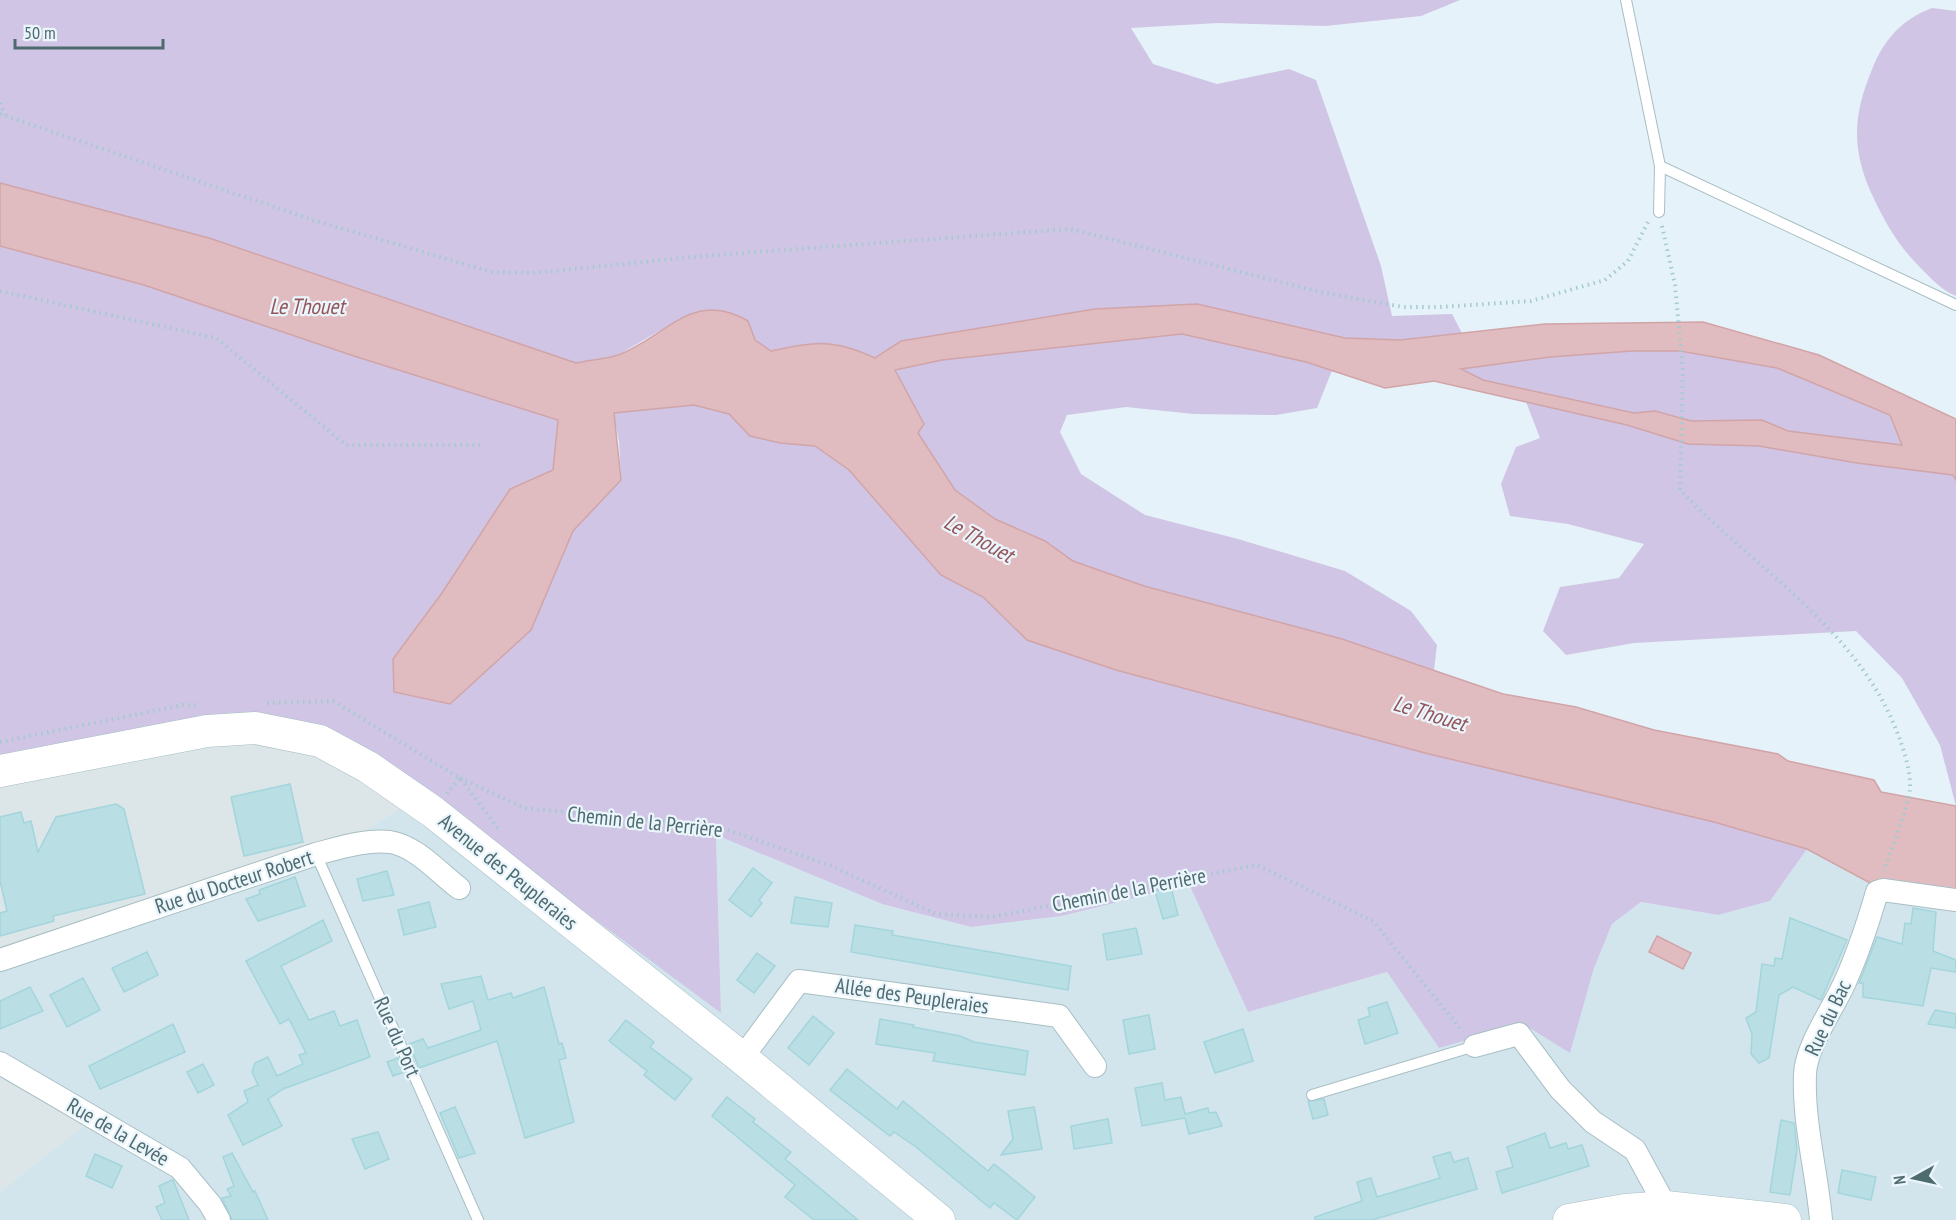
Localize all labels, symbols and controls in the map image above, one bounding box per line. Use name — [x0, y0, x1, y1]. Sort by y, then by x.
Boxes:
scale bar — [15, 12, 164, 50]
text: 50 m — [24, 21, 56, 44]
water label: Le Thouet — [269, 292, 347, 320]
water label: Le Thouet — [939, 508, 1021, 570]
water label: Le Thouet — [1390, 689, 1473, 738]
street label: Chemin de la Perrière — [566, 800, 724, 843]
street label: Avenue des Peupleraies — [433, 807, 583, 936]
street label: Rue du Docteur Robert — [152, 843, 316, 920]
street label: Chemin de la Perrière — [1050, 861, 1208, 918]
street label: Allée des Peupleraies — [834, 971, 990, 1020]
street label: Rue du Bac — [1798, 975, 1857, 1060]
street label: Rue du Port — [368, 993, 427, 1081]
street label: Rue de la Levée — [62, 1091, 174, 1172]
north arrow — [1884, 1148, 1944, 1208]
text: N — [1889, 1174, 1910, 1186]

